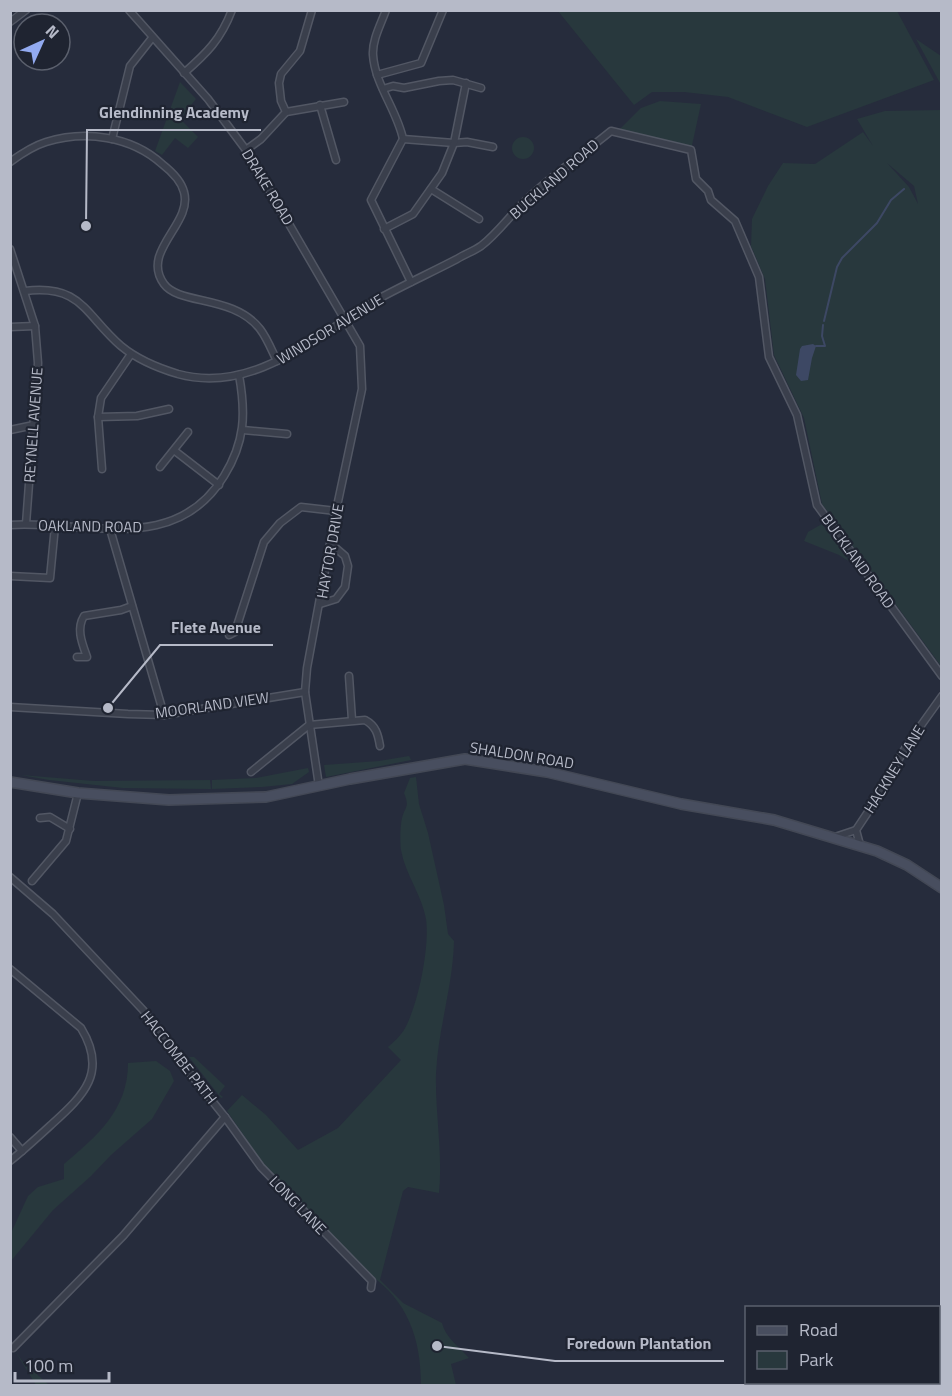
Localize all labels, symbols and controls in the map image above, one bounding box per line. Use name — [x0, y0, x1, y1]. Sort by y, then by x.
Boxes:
north arrow — [12, 12, 72, 72]
text: N — [40, 19, 65, 44]
callout: Glendinning Academy — [87, 96, 261, 130]
text: Glendinning Academy — [99, 100, 249, 124]
street label: BUCKLAND ROAD — [504, 133, 604, 225]
street label: DRAKE ROAD — [236, 144, 300, 230]
street label: WINDSOR AVENUE — [272, 288, 388, 370]
street label: REYNELL AVENUE — [18, 367, 48, 483]
street label: HAYTOR DRIVE — [310, 502, 350, 600]
street label: BUCKLAND ROAD — [816, 509, 900, 613]
street label: OAKLAND ROAD — [38, 514, 142, 538]
callout: Flete Avenue — [160, 611, 273, 645]
text: Flete Avenue — [171, 615, 261, 639]
street label: MOORLAND VIEW — [154, 686, 270, 724]
street label: HACKNEY LANE — [858, 721, 930, 817]
street label: SHALDON ROAD — [468, 735, 576, 775]
street label: HACCOMBE PATH — [135, 1005, 223, 1109]
street label: LONG LANE — [264, 1170, 332, 1240]
legend — [745, 1306, 940, 1384]
text: Road — [799, 1316, 838, 1343]
callout: Foredown Plantation — [555, 1327, 724, 1361]
text: Foredown Plantation — [567, 1331, 711, 1355]
scale bar — [15, 1345, 110, 1383]
text: Park — [799, 1346, 834, 1373]
text: 100 m — [24, 1352, 73, 1379]

